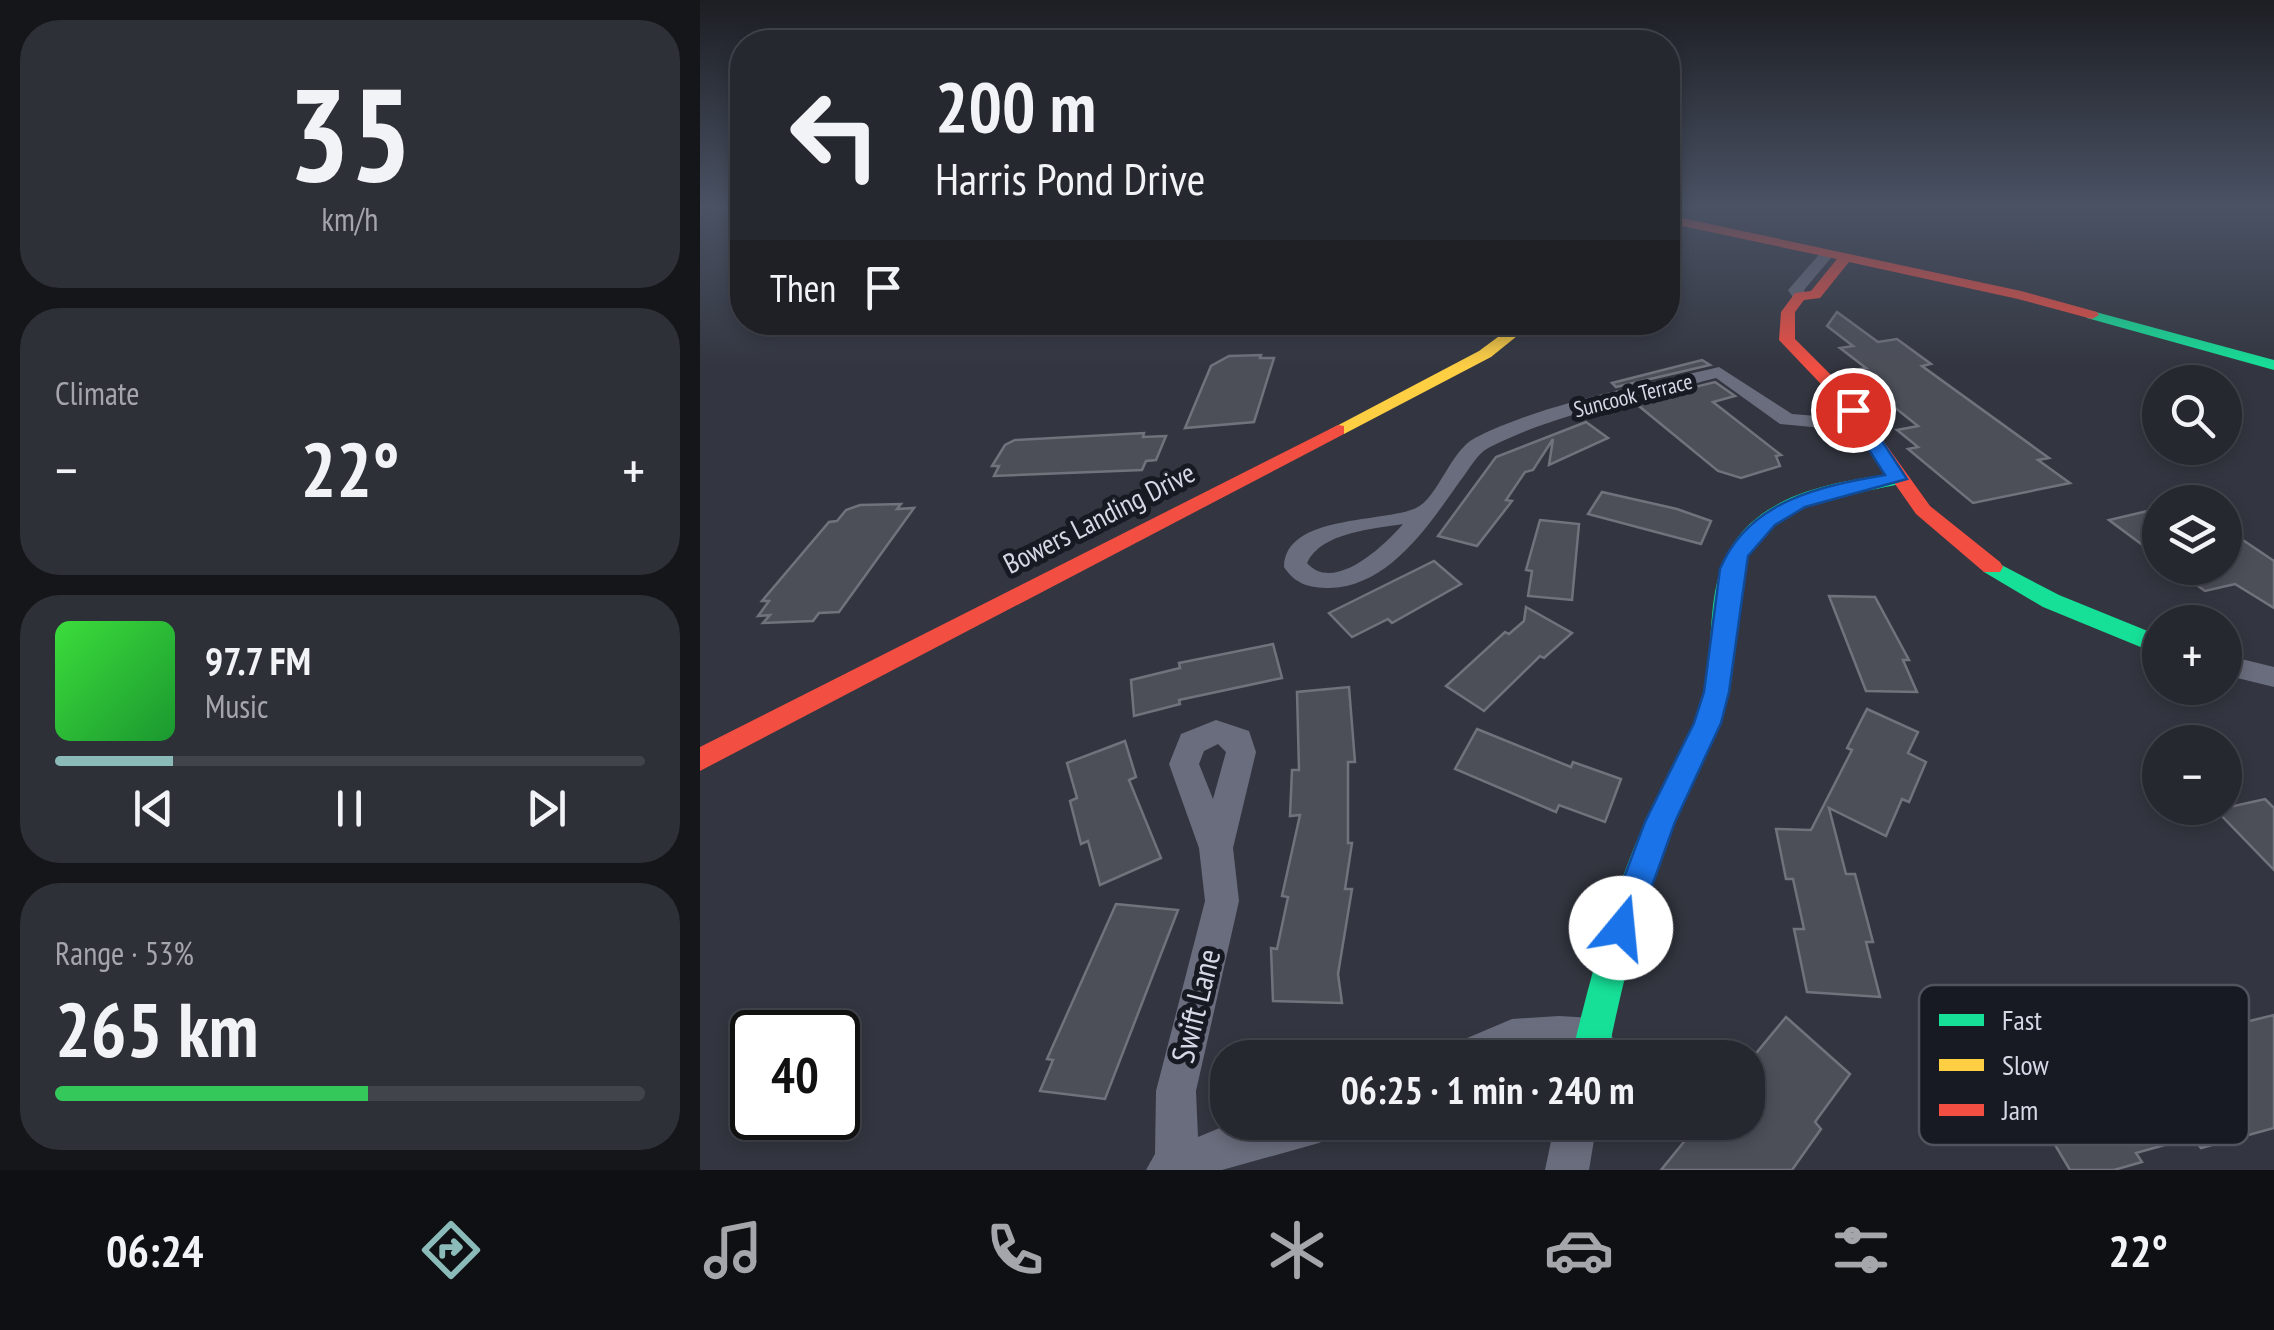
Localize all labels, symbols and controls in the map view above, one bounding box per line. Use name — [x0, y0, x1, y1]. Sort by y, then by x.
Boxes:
text: 35 — [288, 49, 412, 217]
text: 200 m — [935, 61, 1096, 151]
icon: left — [770, 70, 900, 200]
text: Harris Pond Drive — [935, 149, 1205, 207]
text: km/h — [322, 198, 378, 240]
icon: arrive — [856, 260, 911, 315]
text: Then — [770, 263, 836, 312]
map controls — [2142, 365, 2242, 825]
button: search — [2142, 365, 2242, 465]
street label: Suncook Terrace — [1571, 367, 1695, 423]
pin — [1811, 368, 1896, 453]
text: Climate — [55, 372, 139, 414]
icon: arrive — [1826, 383, 1881, 438]
text: 22° — [300, 421, 400, 518]
text: − — [55, 434, 78, 505]
text: + — [622, 434, 645, 505]
street label: Bowers Landing Drive — [997, 453, 1201, 582]
button: layers — [2142, 485, 2242, 585]
button: + — [2142, 605, 2242, 705]
text: 97.7 FM — [205, 636, 311, 685]
text: Music — [205, 685, 268, 727]
button: − — [2142, 725, 2242, 825]
icon: previous — [126, 781, 181, 836]
icon: pause — [322, 781, 377, 836]
icon: next — [519, 781, 574, 836]
position arrow — [1569, 876, 1673, 980]
text: Range · 53% — [55, 932, 194, 974]
street label: Swift Lane — [1161, 944, 1229, 1067]
text: 265 km — [55, 981, 259, 1078]
legend — [1919, 985, 2249, 1145]
text: Fast — [2002, 1001, 2042, 1038]
speed limit sign: 40 — [730, 1010, 860, 1140]
text: Slow — [2002, 1046, 2049, 1083]
text: 06:25 · 1 min · 240 m — [1341, 1065, 1634, 1114]
text: Jam — [2001, 1091, 2038, 1128]
icon: directions — [416, 1215, 486, 1285]
icon: music — [698, 1215, 768, 1285]
icon: phone — [980, 1215, 1050, 1285]
icon: climate — [1262, 1215, 1332, 1285]
icon: car — [1544, 1215, 1614, 1285]
icon: filters — [1826, 1215, 1896, 1285]
text: 06:24 — [106, 1221, 203, 1279]
text: 22° — [2109, 1221, 2168, 1279]

